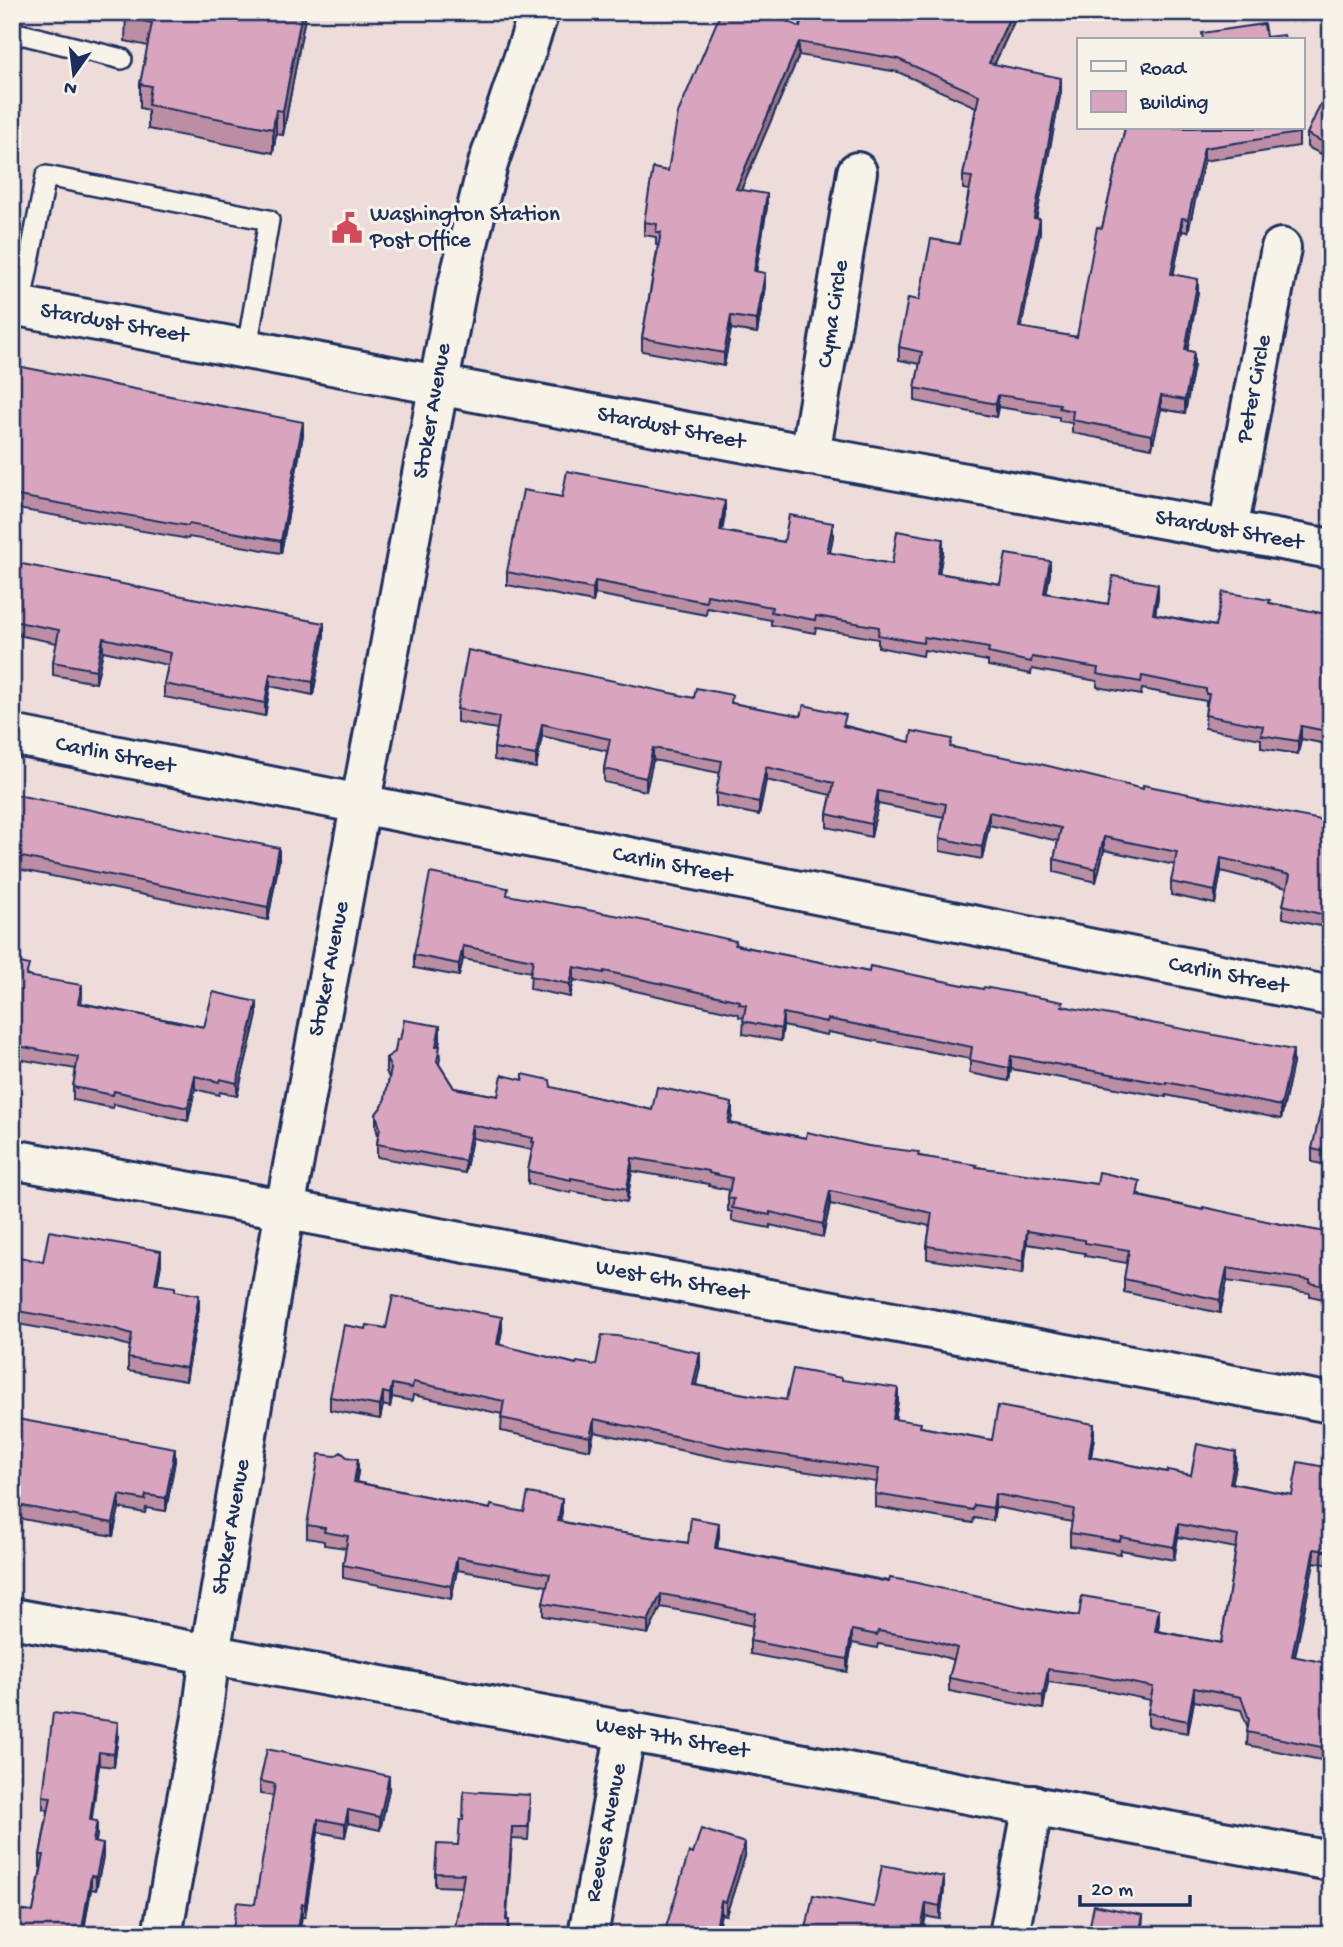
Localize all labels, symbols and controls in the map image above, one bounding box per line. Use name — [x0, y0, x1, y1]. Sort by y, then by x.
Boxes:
north arrow — [38, 38, 108, 108]
legend — [1077, 38, 1304, 130]
text: Road — [1140, 58, 1188, 83]
text: N — [62, 74, 80, 100]
text: Building — [1139, 92, 1209, 117]
place label: Washington Station Post Office — [369, 202, 560, 255]
public building icon: Washington Station Post Office — [330, 211, 364, 245]
street label: Cyma Circle — [812, 257, 856, 370]
street label: Stardust Street — [38, 298, 192, 351]
street label: Peter Circle — [1231, 331, 1279, 446]
street label: Stoker Avenue — [408, 340, 458, 481]
street label: Stardust Street — [595, 401, 749, 457]
street label: Stardust Street — [1153, 505, 1307, 558]
street label: Carlin Street — [53, 731, 179, 781]
street label: Carlin Street — [610, 841, 736, 891]
street label: Stoker Avenue — [304, 898, 357, 1039]
street label: Carlin Street — [1166, 951, 1292, 1001]
street label: West 6th Street — [593, 1254, 752, 1308]
street label: Stoker Avenue — [207, 1456, 257, 1597]
street label: West 7th Street — [593, 1712, 752, 1766]
street label: Reeves Avenue — [580, 1760, 634, 1905]
scale bar — [1080, 1863, 1191, 1907]
text: 20 m — [1091, 1879, 1133, 1904]

